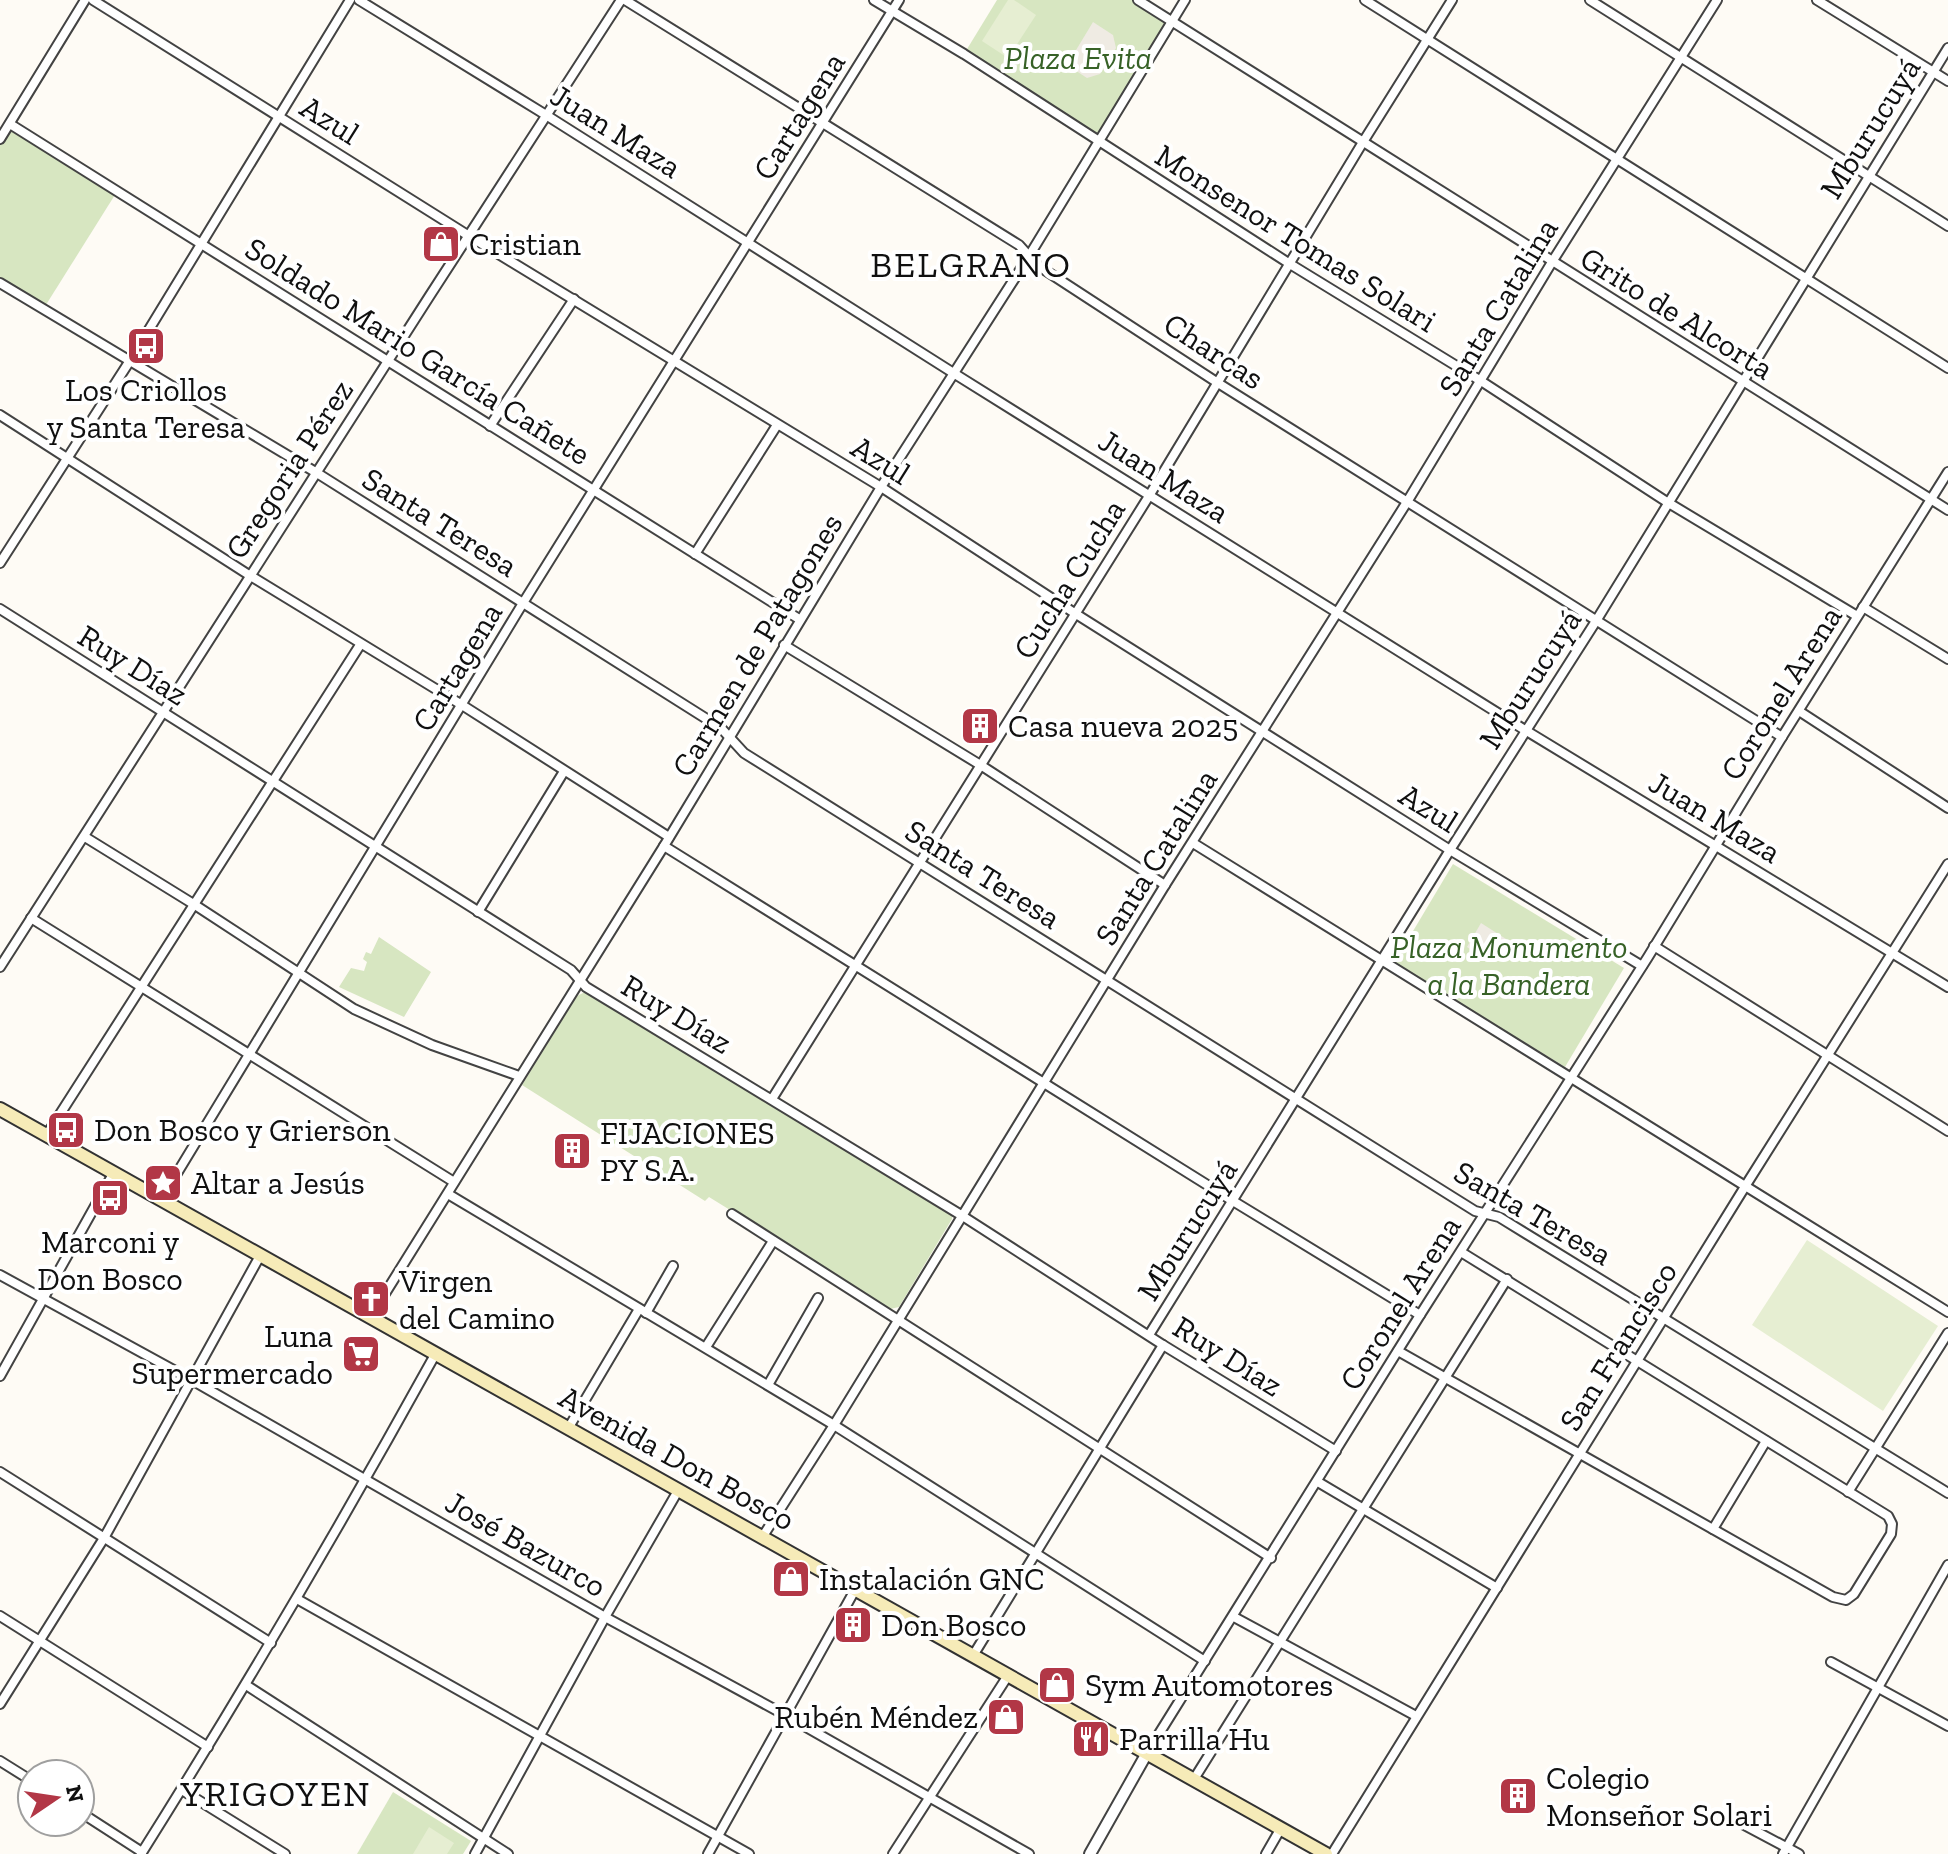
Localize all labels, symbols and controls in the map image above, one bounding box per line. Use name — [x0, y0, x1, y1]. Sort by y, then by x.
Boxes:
park label: Plaza Evita — [1004, 39, 1152, 77]
street label: Cartagena — [745, 45, 853, 187]
street label: Mburucuyá — [1812, 51, 1928, 205]
street label: Juan Maza — [544, 76, 688, 186]
street label: Azul — [294, 87, 366, 153]
street label: Monsenor Tomas Solari — [1149, 136, 1444, 340]
street label: Santa Catalina — [1430, 211, 1566, 403]
shop icon: Cristian — [420, 223, 462, 265]
place label: Cristian — [469, 225, 581, 263]
street label: Soldado Mario García Cañete — [238, 229, 598, 473]
street label: Grito de Alcorta — [1574, 239, 1780, 387]
district label: BELGRANO — [870, 243, 1072, 286]
street label: Charcas — [1157, 305, 1271, 397]
bus stop icon: Los Criollos y Santa Teresa — [125, 325, 167, 367]
place label: Los Criollos y Santa Teresa — [47, 371, 245, 446]
street label: Gregoria Pérez — [217, 372, 361, 566]
street label: Juan Maza — [1092, 421, 1236, 531]
street label: Azul — [845, 427, 917, 493]
street label: Santa Teresa — [355, 459, 525, 585]
street label: Cucha Cucha — [1005, 492, 1133, 666]
street label: Carmen de Patagones — [663, 507, 851, 783]
street label: Cartagena — [404, 596, 510, 738]
street label: Coronel Arena — [1712, 599, 1850, 787]
street label: Mburucuyá — [1471, 602, 1589, 756]
street label: Ruy Díaz — [71, 617, 195, 713]
building icon: Casa nueva 2025 — [959, 705, 1001, 747]
place label: Casa nueva 2025 — [1008, 707, 1238, 745]
street label: Santa Catalina — [1087, 762, 1225, 952]
street label: Juan Maza — [1642, 763, 1788, 871]
street label: Azul — [1393, 775, 1465, 841]
street label: Santa Teresa — [898, 811, 1068, 937]
park label: Plaza Monumento a la Bandera — [1391, 928, 1628, 1003]
street label: Ruy Díaz — [615, 966, 739, 1062]
bus stop icon: Don Bosco y Grierson — [45, 1109, 87, 1151]
place label: Don Bosco y Grierson — [94, 1111, 391, 1149]
place label: FIJACIONES PY S.A. — [600, 1114, 775, 1189]
building icon: FIJACIONES PY S.A. — [551, 1130, 593, 1172]
street label: Mburucuyá — [1129, 1153, 1245, 1307]
street label: Santa Teresa — [1447, 1153, 1619, 1273]
place icon: Altar a Jesús — [142, 1162, 184, 1204]
place label: Altar a Jesús — [191, 1164, 365, 1202]
bus stop icon: Marconi y Don Bosco — [89, 1177, 131, 1219]
street label: Coronel Arena — [1331, 1209, 1469, 1397]
place label: Marconi y Don Bosco — [37, 1223, 183, 1298]
street label: San Francisco — [1551, 1254, 1685, 1438]
place label: Virgen del Camino — [398, 1262, 555, 1337]
church icon: Virgen del Camino — [350, 1278, 392, 1320]
street label: Ruy Díaz — [1166, 1308, 1290, 1404]
place label: Luna Supermercado — [132, 1317, 333, 1392]
supermarket icon: Luna Supermercado — [340, 1333, 382, 1375]
street label: Avenida Don Bosco — [553, 1378, 801, 1538]
street label: José Bazurco — [439, 1483, 613, 1605]
shop icon: Instalación GNC — [770, 1558, 812, 1600]
place label: Instalación GNC — [819, 1560, 1045, 1598]
building icon: Don Bosco — [832, 1604, 874, 1646]
place label: Don Bosco — [881, 1606, 1027, 1644]
shop icon: Sym Automotores — [1036, 1664, 1078, 1706]
place label: Sym Automotores — [1085, 1666, 1333, 1704]
shop icon: Rubén Méndez — [985, 1696, 1027, 1738]
place label: Rubén Méndez — [774, 1698, 978, 1736]
restaurant icon: Parrilla Hu — [1070, 1718, 1112, 1760]
place label: Parrilla Hu — [1119, 1720, 1270, 1758]
north arrow — [16, 1758, 96, 1838]
place label: Colegio Monseñor Solari — [1546, 1759, 1772, 1834]
district label: YRIGOYEN — [179, 1772, 372, 1815]
building icon: Colegio Monseñor Solari — [1497, 1775, 1539, 1817]
text: N — [60, 1782, 90, 1805]

